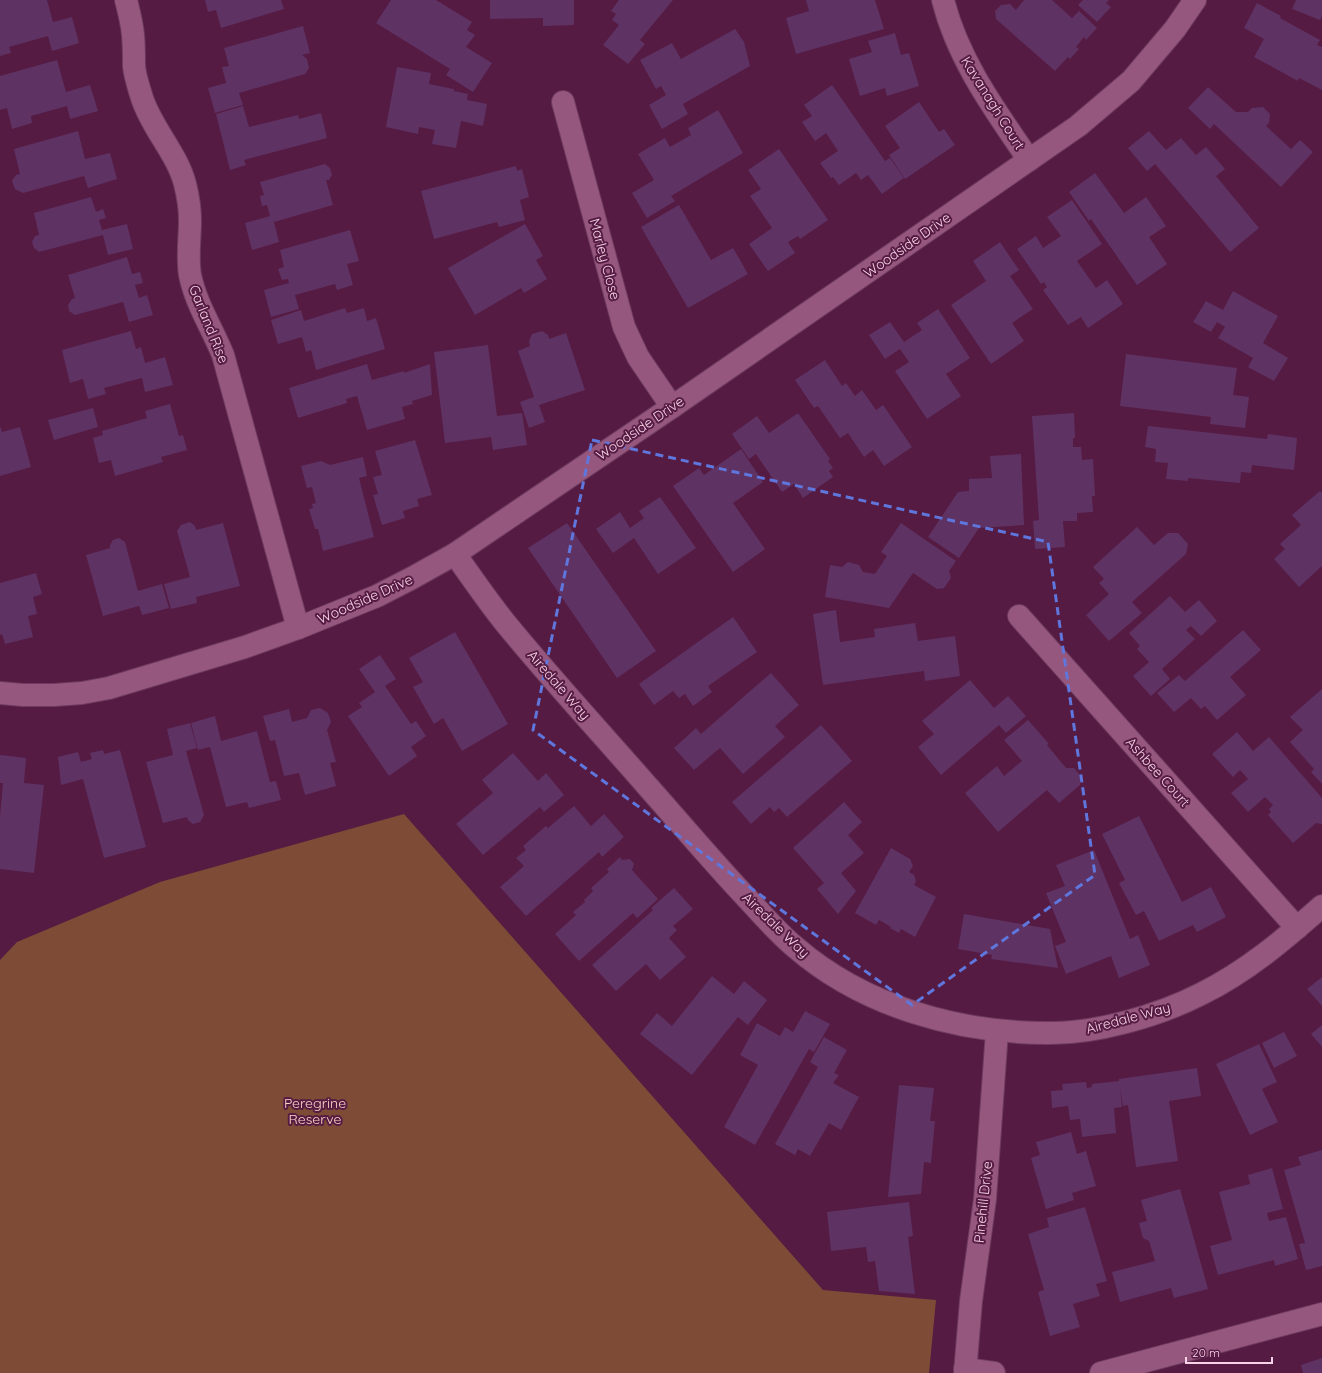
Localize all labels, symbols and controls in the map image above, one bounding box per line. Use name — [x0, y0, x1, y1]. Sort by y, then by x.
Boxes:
street label: Kavanagh Court — [957, 53, 1029, 153]
street label: Woodside Drive — [860, 208, 954, 282]
street label: Marley Close — [586, 216, 624, 302]
street label: Garland Rise — [185, 282, 233, 366]
street label: Woodside Drive — [593, 392, 687, 464]
street label: Woodside Drive — [315, 570, 415, 628]
street label: Airedale Way — [524, 646, 594, 724]
street label: Ashbee Court — [1122, 734, 1194, 811]
street label: Airedale Way — [739, 888, 813, 962]
street label: Airedale Way — [1084, 998, 1172, 1038]
park label: Peregrine Reserve — [284, 1094, 346, 1128]
street label: Pinehill Drive — [970, 1160, 996, 1244]
scale bar — [1186, 1339, 1272, 1365]
text: 20 m — [1192, 1345, 1220, 1360]

